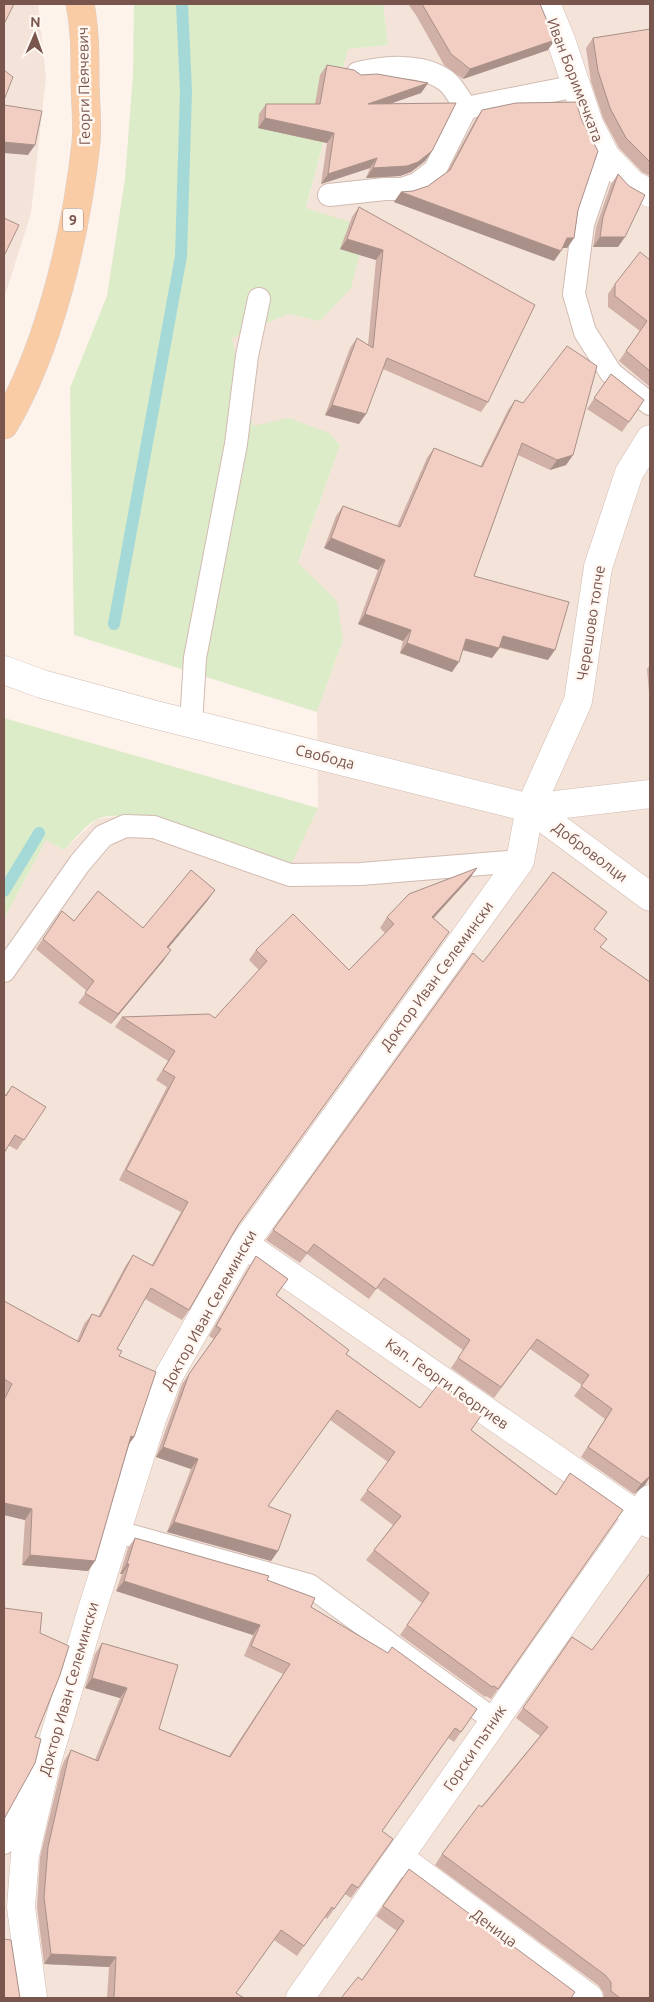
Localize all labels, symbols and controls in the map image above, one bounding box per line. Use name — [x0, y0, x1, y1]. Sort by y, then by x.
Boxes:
north arrow — [10, 10, 60, 60]
text: N — [30, 14, 41, 30]
street label: Иван Боримечката — [544, 15, 607, 144]
street label: Георги Пеячевич — [74, 27, 93, 145]
road number: 9 — [63, 208, 83, 232]
street label: Черешово топче — [573, 564, 608, 682]
street label: Свобода — [294, 741, 356, 772]
street label: Доброволци — [550, 818, 631, 885]
street label: Доктор Иван Селемински — [377, 898, 496, 1054]
street label: Доктор Иван Селемински — [157, 1227, 260, 1393]
street label: Кап. Георги Георгиев — [383, 1335, 512, 1432]
street label: Доктор Иван Селемински — [36, 1600, 102, 1778]
street label: Горски пътник — [440, 1702, 510, 1794]
street label: Деница — [468, 1905, 521, 1950]

